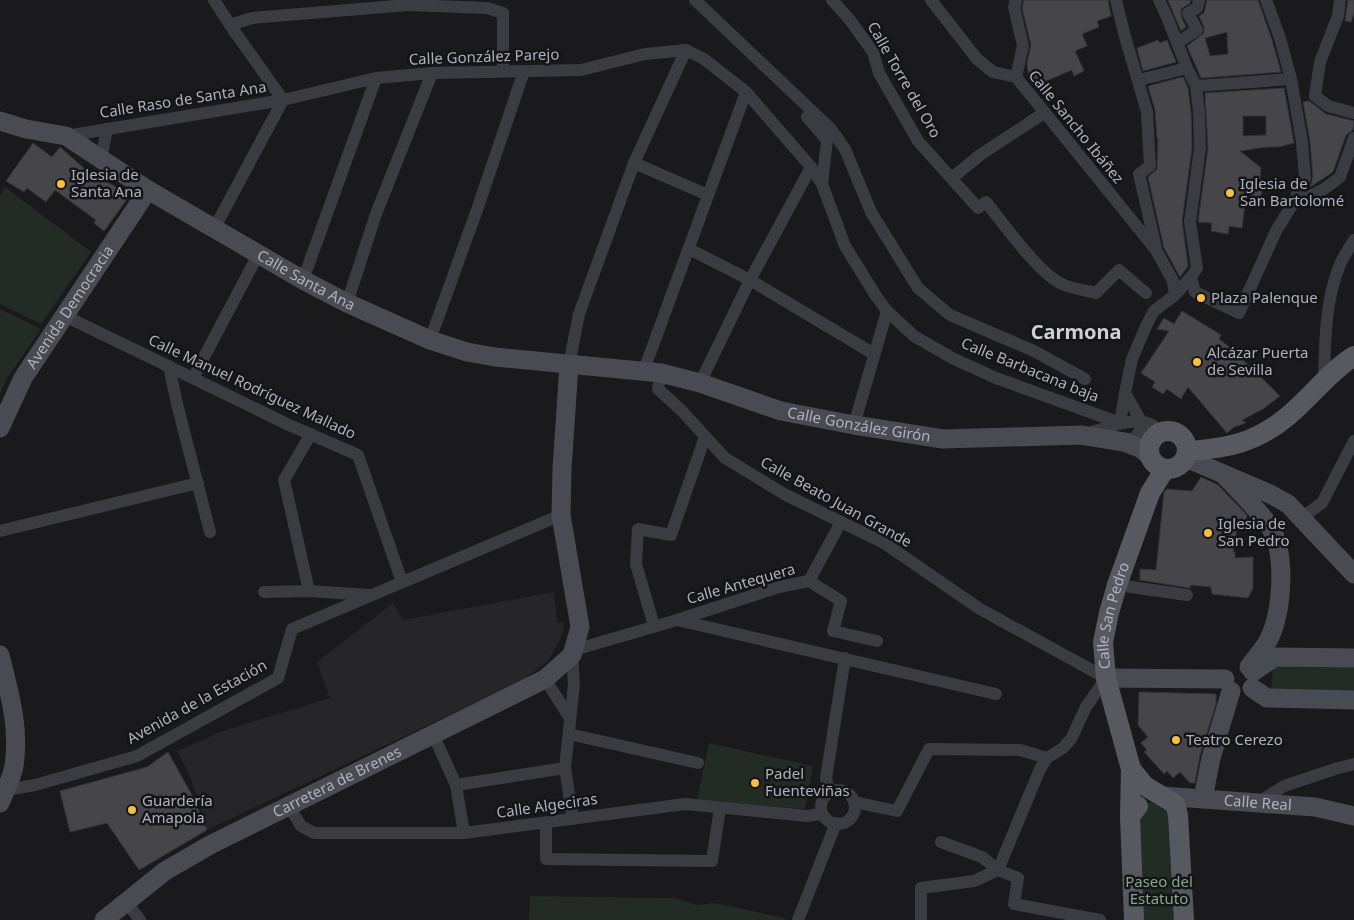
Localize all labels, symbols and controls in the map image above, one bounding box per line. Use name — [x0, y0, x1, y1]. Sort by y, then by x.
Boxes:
street label: Calle Torre del Oro — [863, 18, 946, 141]
street label: Calle González Parejo — [408, 43, 560, 69]
street label: Calle Sancho Ibáñez — [1025, 65, 1129, 187]
street label: Calle Raso de Santa Ana — [98, 76, 268, 122]
place label: Iglesia de Santa Ana — [71, 164, 142, 201]
place label: Iglesia de San Bartolomé — [1240, 173, 1344, 210]
marker: Iglesia de Santa Ana — [55, 178, 67, 190]
marker: Iglesia de San Bartolomé — [1224, 187, 1236, 199]
street label: Avenida Democracia — [21, 241, 117, 372]
street label: Calle Santa Ana — [254, 245, 358, 314]
place label: Plaza Palenque — [1211, 287, 1318, 307]
marker: Plaza Palenque — [1195, 292, 1207, 304]
district label: Carmona — [1031, 318, 1121, 345]
street label: Calle Manuel Rodríguez Mallado — [145, 329, 359, 443]
street label: Calle Barbacana baja — [958, 332, 1102, 406]
place label: Alcázar Puerta de Sevilla — [1207, 342, 1308, 379]
marker: Alcázar Puerta de Sevilla — [1191, 356, 1203, 368]
street label: Calle González Girón — [786, 401, 932, 446]
street label: Calle Beato Juan Grande — [757, 451, 916, 551]
place label: Iglesia de San Pedro — [1218, 513, 1290, 550]
marker: Iglesia de San Pedro — [1202, 527, 1214, 539]
street label: Calle Antequera — [684, 558, 797, 608]
street label: Calle San Pedro — [1092, 559, 1133, 670]
street label: Avenida de la Estación — [123, 654, 270, 748]
place label: Teatro Cerezo — [1186, 729, 1283, 749]
marker: Teatro Cerezo — [1170, 734, 1182, 746]
street label: Carretera de Brenes — [269, 741, 404, 821]
place label: Padel Fuenteviñas — [765, 763, 850, 800]
marker: Padel Fuenteviñas — [749, 777, 761, 789]
street label: Calle Algeciras — [495, 788, 599, 822]
street label: Calle Real — [1223, 789, 1293, 814]
place label: Guardería Amapola — [142, 790, 213, 827]
marker: Guardería Amapola — [126, 804, 138, 816]
park label: Paseo del Estatuto — [1125, 871, 1193, 908]

